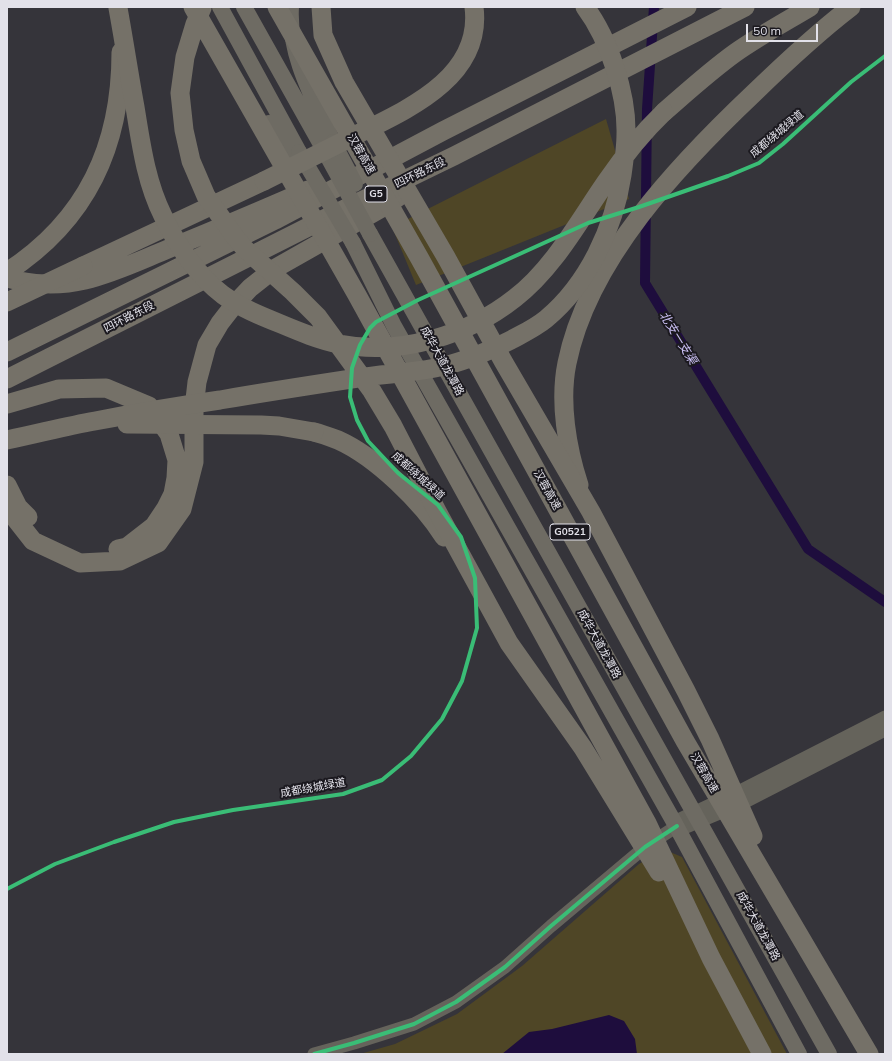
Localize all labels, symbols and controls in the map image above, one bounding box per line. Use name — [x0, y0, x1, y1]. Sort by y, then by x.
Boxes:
scale bar — [748, 16, 820, 42]
text: 50 m — [753, 23, 781, 38]
street label: 成都绕城绿道 — [747, 108, 807, 160]
street label: 汉蓉高速 — [344, 132, 378, 176]
street label: 四环路东段 — [392, 155, 448, 191]
road number: G5 — [365, 186, 387, 202]
street label: 四环路东段 — [102, 299, 156, 335]
water label: 北支一支渠 — [656, 309, 700, 367]
street label: 成华大道龙潭路 — [418, 324, 466, 398]
street label: 成都绕城绿道 — [389, 449, 447, 503]
street label: 汉蓉高速 — [531, 468, 563, 512]
road number: G0521 — [550, 524, 590, 540]
street label: 成华大道龙潭路 — [575, 607, 623, 681]
street label: 汉蓉高速 — [687, 751, 721, 795]
street label: 成都绕城绿道 — [279, 776, 347, 800]
street label: 成华大道龙潭路 — [734, 889, 782, 963]

